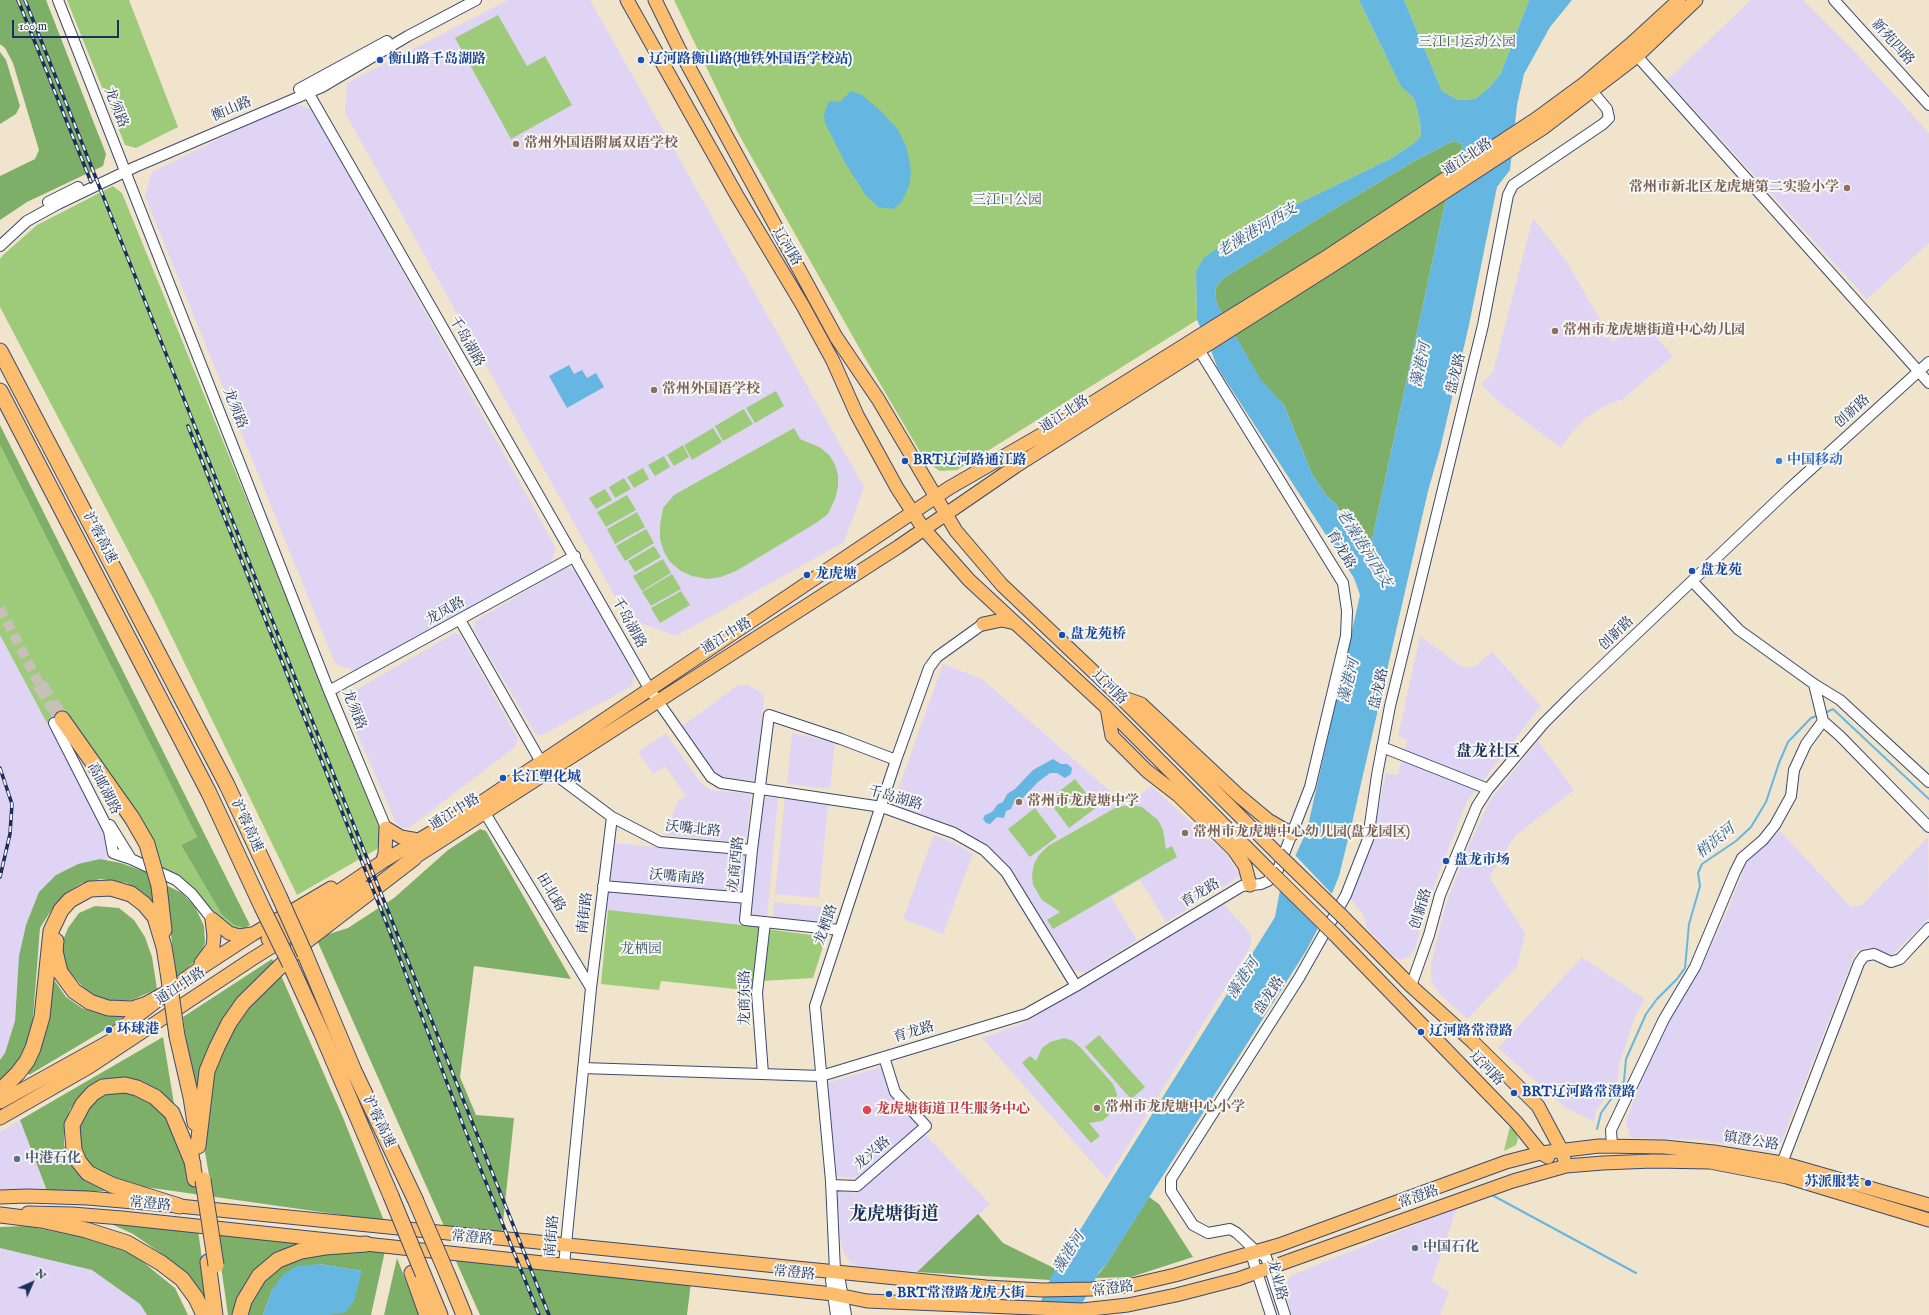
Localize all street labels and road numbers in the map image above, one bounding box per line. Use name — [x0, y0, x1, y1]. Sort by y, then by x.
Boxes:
street label: 新苑四路 — [1867, 17, 1917, 69]
street label: 龙须路 — [99, 85, 131, 131]
street label: 衡山路 — [209, 94, 255, 126]
street label: 通江北路 — [1440, 136, 1496, 180]
street label: 辽河路 — [768, 225, 804, 269]
street label: 千岛湖路 — [445, 314, 487, 370]
street label: 盘龙路 — [1444, 352, 1470, 396]
street label: 龙须路 — [218, 386, 250, 432]
street label: 创新路 — [1832, 392, 1874, 432]
street label: 通江北路 — [1037, 393, 1093, 437]
street label: 沪蓉高速 — [78, 509, 120, 567]
street label: 育龙路 — [1322, 528, 1358, 572]
street label: 龙凤路 — [424, 594, 468, 630]
street label: 千岛湖路 — [607, 594, 649, 652]
street label: 创新路 — [1596, 613, 1638, 655]
street label: 通江中路 — [699, 615, 755, 659]
street label: 辽河路 — [1088, 667, 1130, 709]
street label: 盘龙路 — [1367, 667, 1393, 711]
street label: 龙须路 — [337, 687, 369, 733]
street label: 高邮湖路 — [83, 760, 123, 818]
street label: 千岛湖路 — [866, 783, 924, 815]
street label: 通江中路 — [427, 791, 483, 835]
street label: 沪蓉高速 — [227, 797, 265, 855]
street label: 沃嘴北路 — [664, 819, 722, 841]
street label: 龙商西路 — [726, 835, 748, 893]
street label: 沃嘴南路 — [648, 867, 706, 889]
street label: 田北路 — [532, 871, 568, 915]
street label: 育龙路 — [1179, 876, 1223, 912]
street label: 创新路 — [1408, 886, 1436, 932]
street label: 南街路 — [575, 891, 597, 935]
street label: 龙栖路 — [812, 902, 842, 948]
street label: 通江中路 — [153, 965, 209, 1009]
street label: 龙商东路 — [738, 970, 754, 1026]
street label: 盘龙路 — [1252, 974, 1288, 1018]
street label: 育龙路 — [891, 1019, 937, 1047]
street label: 辽河路 — [1465, 1048, 1507, 1090]
street label: 沪蓉高速 — [358, 1093, 398, 1151]
street label: 镇澄公路 — [1722, 1129, 1780, 1155]
street label: 龙兴路 — [852, 1134, 894, 1174]
street label: 常澄路 — [1396, 1183, 1442, 1213]
street label: 常澄路 — [128, 1194, 172, 1216]
street label: 南街路 — [543, 1214, 563, 1258]
street label: 常澄路 — [450, 1228, 494, 1250]
street label: 龙业路 — [1262, 1258, 1290, 1302]
street label: 常澄路 — [772, 1263, 816, 1285]
street label: 常澄路 — [1091, 1279, 1135, 1301]

